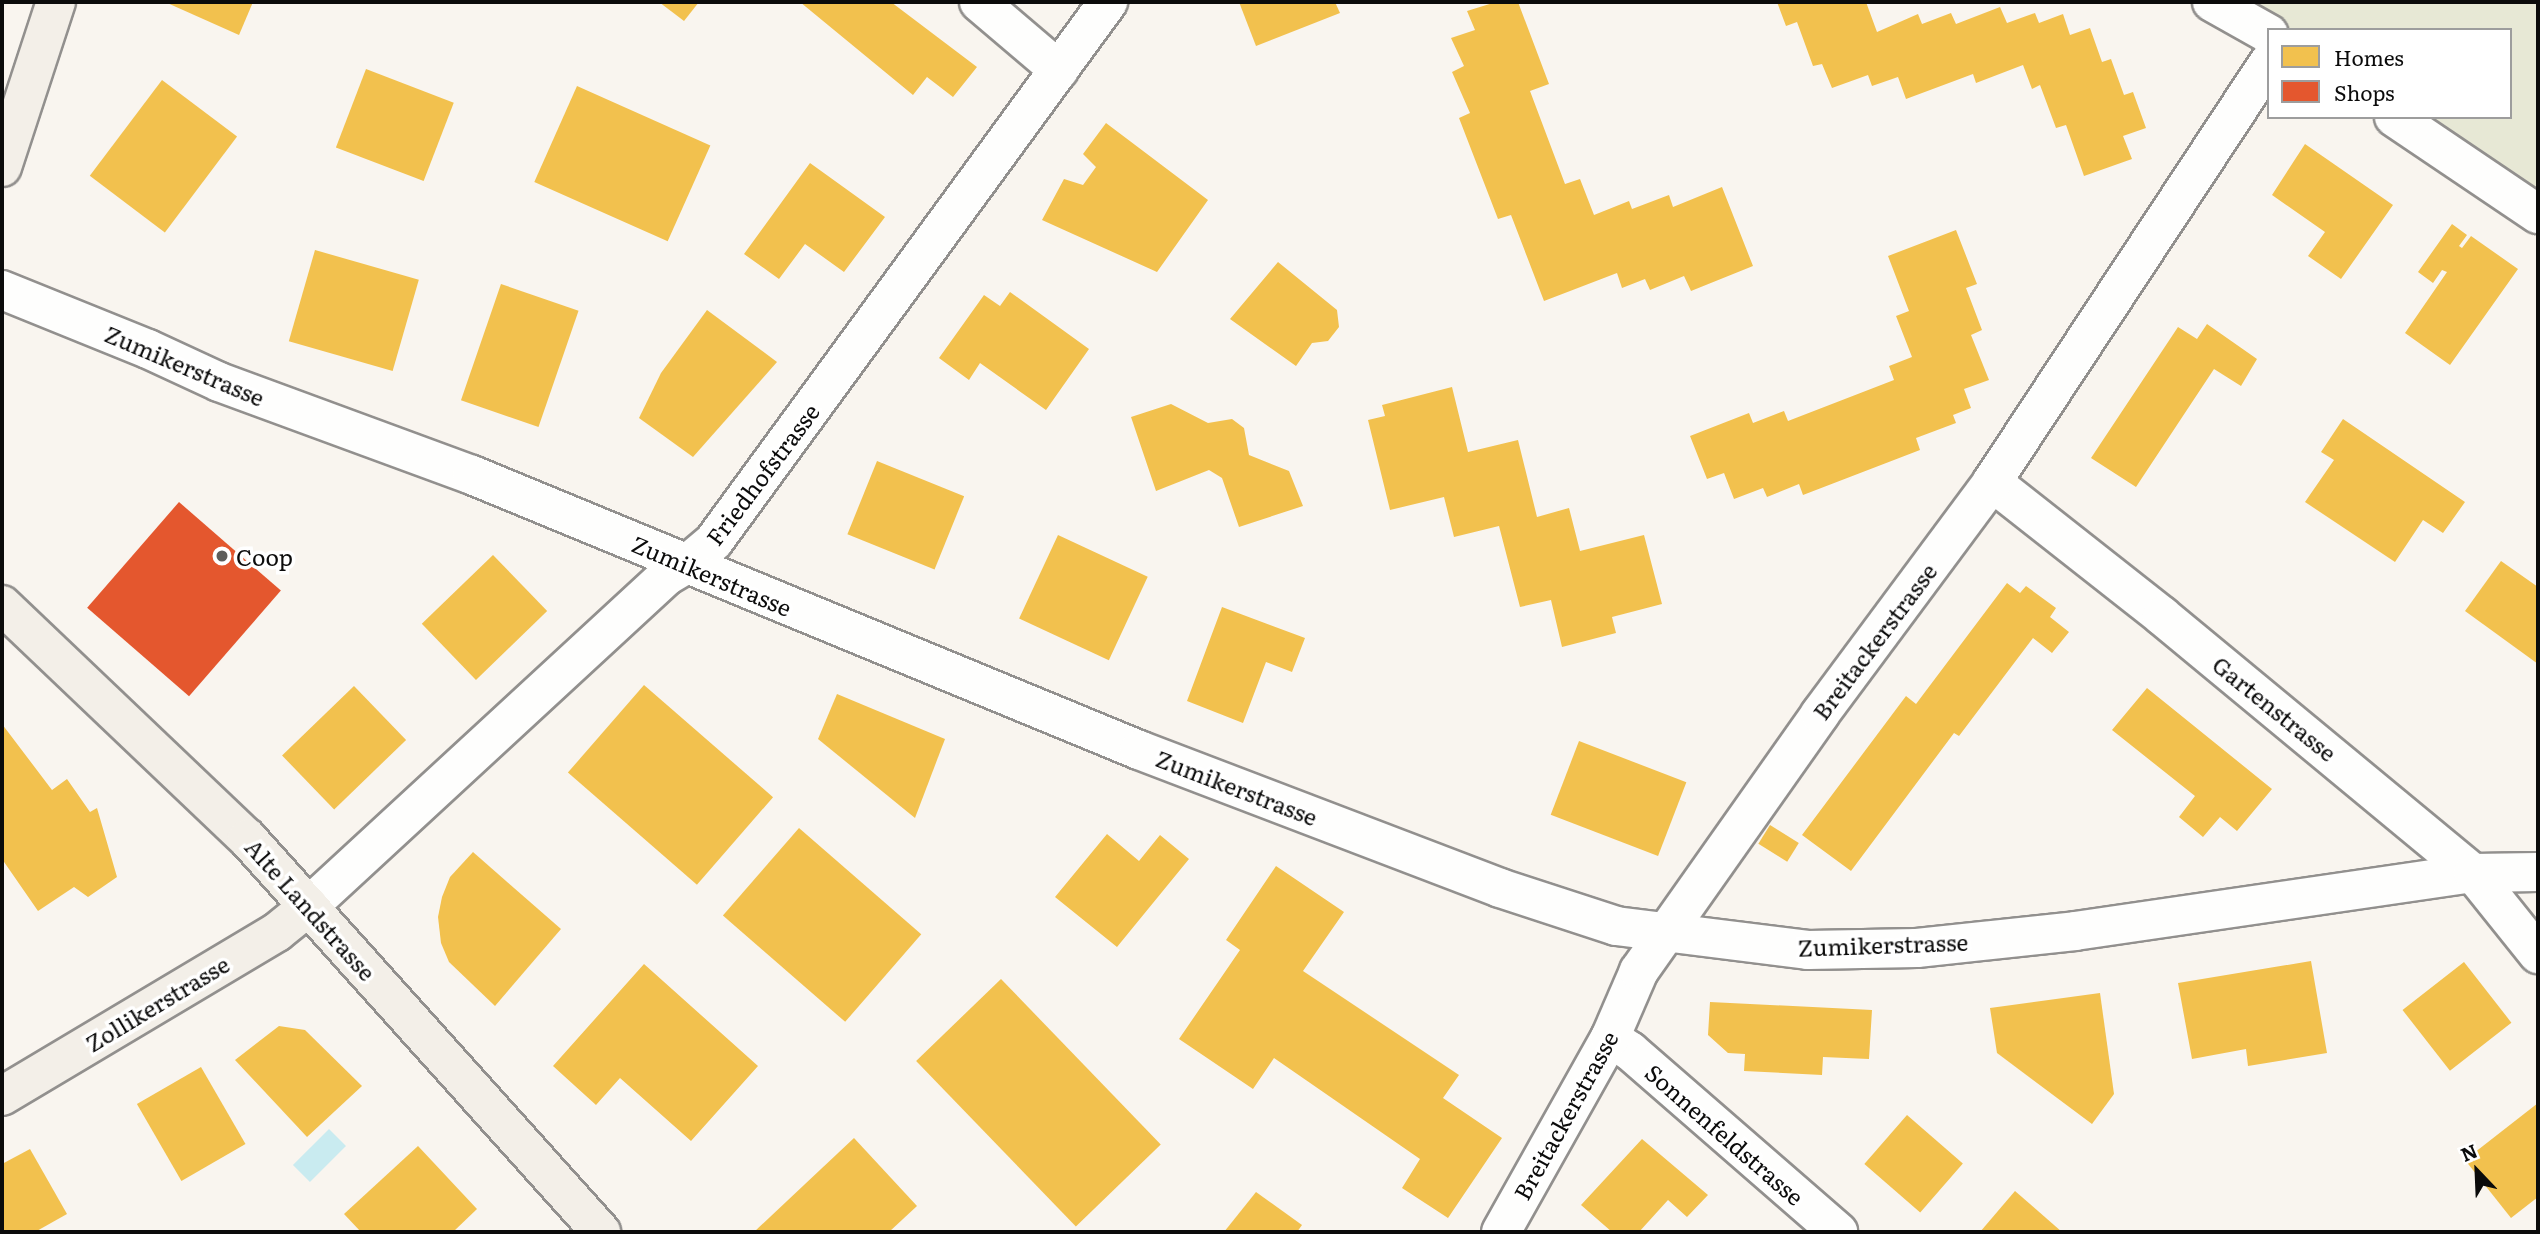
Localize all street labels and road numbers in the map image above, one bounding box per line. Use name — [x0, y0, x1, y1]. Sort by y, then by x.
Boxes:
street label: Zumikerstrasse — [101, 319, 269, 411]
street label: Friedhofstrasse — [700, 398, 824, 550]
street label: Zumikerstrasse — [628, 529, 796, 621]
street label: Breitackerstrasse — [1806, 557, 1942, 725]
street label: Gartenstrasse — [2208, 650, 2342, 766]
street label: Zumikerstrasse — [1152, 744, 1322, 830]
street label: Alte Landstrasse — [240, 833, 382, 985]
street label: Zumikerstrasse — [1797, 927, 1969, 961]
street label: Zollikerstrasse — [80, 949, 234, 1057]
street label: Breitackerstrasse — [1507, 1026, 1623, 1204]
street label: Sonnenfeldstrasse — [1640, 1058, 1810, 1210]

